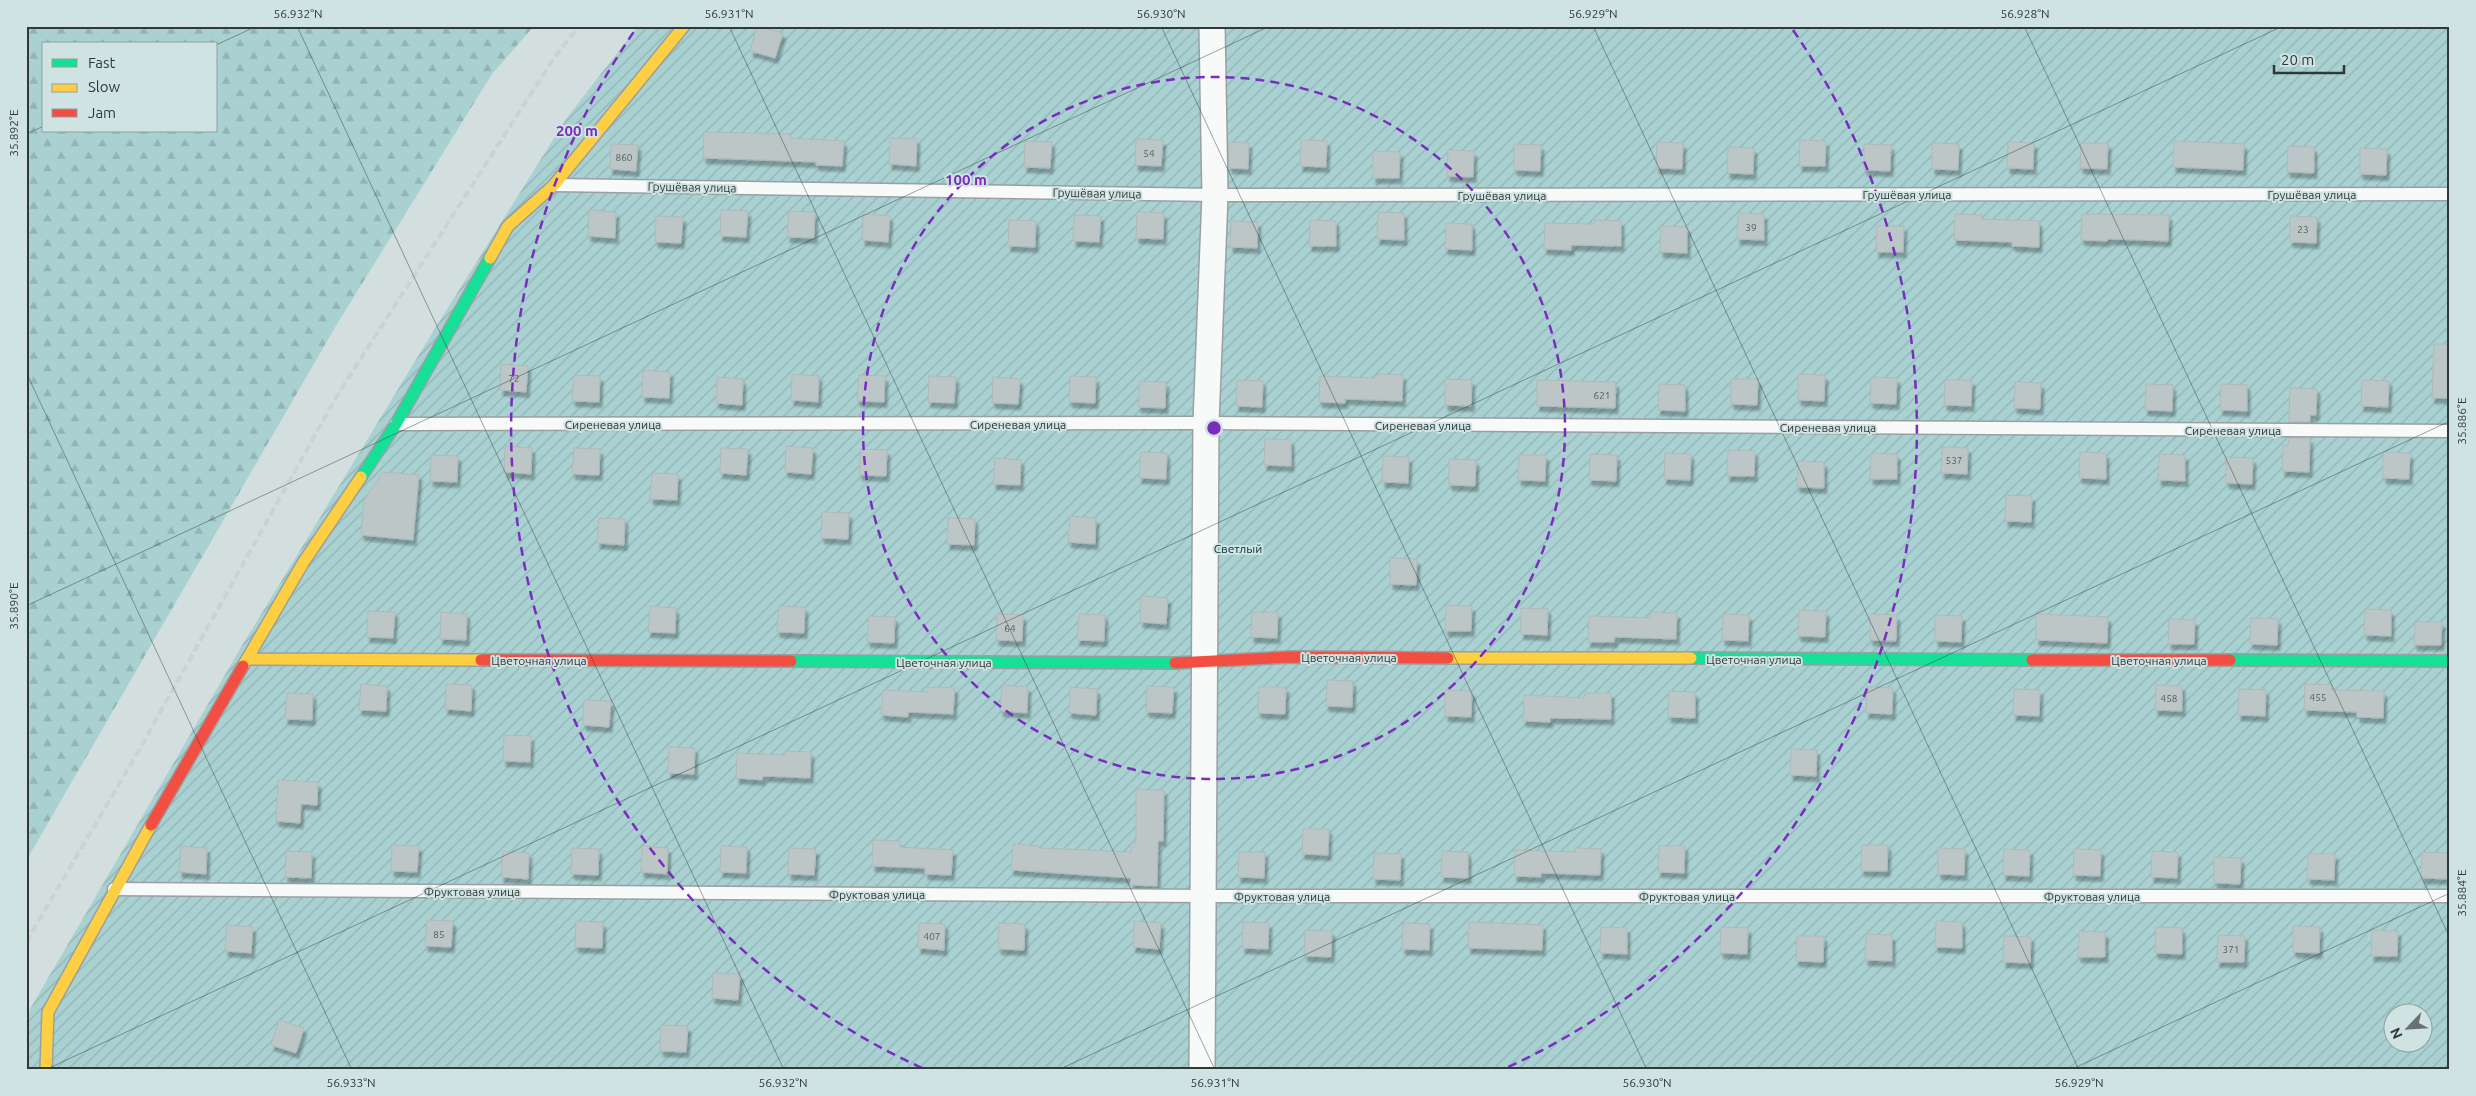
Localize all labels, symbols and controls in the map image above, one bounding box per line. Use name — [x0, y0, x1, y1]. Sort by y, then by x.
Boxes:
text: 56.932°N — [273, 7, 323, 20]
text: 56.931°N — [704, 7, 754, 20]
text: 56.930°N — [1136, 7, 1186, 20]
text: 56.929°N — [1568, 7, 1618, 20]
text: 56.928°N — [2000, 7, 2050, 20]
legend — [42, 42, 218, 132]
scale bar — [2274, 42, 2344, 74]
text: 20 m — [2281, 51, 2314, 68]
text: Fast — [88, 54, 116, 71]
text: Slow — [88, 78, 121, 95]
text: Jam — [88, 104, 116, 121]
text: 35.892°E — [7, 109, 20, 157]
text: 200 m — [556, 122, 598, 139]
house number: 54 — [1143, 148, 1155, 159]
house number: 860 — [616, 152, 633, 163]
text: 100 m — [945, 171, 987, 188]
street label: Грушёвая улица — [647, 180, 737, 194]
street label: Грушёвая улица — [1052, 186, 1142, 200]
street label: Грушёвая улица — [1862, 188, 1952, 201]
street label: Грушёвая улица — [2267, 188, 2357, 201]
street label: Грушёвая улица — [1457, 189, 1547, 202]
house number: 39 — [1745, 222, 1757, 233]
house number: 23 — [2297, 224, 2309, 235]
house number: 72 — [508, 373, 520, 384]
house number: 621 — [1594, 390, 1610, 401]
text: 35.886°E — [2455, 397, 2468, 445]
street label: Сиреневая улица — [565, 418, 661, 431]
street label: Сиреневая улица — [970, 418, 1066, 431]
centre of rings — [1205, 419, 1223, 437]
street label: Сиреневая улица — [1375, 419, 1471, 432]
street label: Сиреневая улица — [1780, 421, 1876, 434]
street label: Сиреневая улица — [2185, 424, 2281, 437]
house number: 537 — [1946, 455, 1962, 466]
park label: Светлый — [1214, 542, 1262, 555]
text: 35.890°E — [7, 582, 20, 630]
house number: 64 — [1004, 623, 1016, 634]
street label: Цветочная улица — [1301, 651, 1397, 664]
street label: Цветочная улица — [1706, 653, 1802, 666]
street label: Цветочная улица — [491, 654, 587, 667]
street label: Цветочная улица — [2111, 654, 2207, 667]
street label: Цветочная улица — [896, 656, 992, 669]
house number: 455 — [2310, 692, 2326, 703]
house number: 458 — [2161, 693, 2178, 704]
text: 35.884°E — [2455, 869, 2468, 917]
street label: Фруктовая улица — [424, 885, 520, 898]
street label: Фруктовая улица — [829, 888, 925, 901]
street label: Фруктовая улица — [1234, 890, 1330, 903]
street label: Фруктовая улица — [1639, 890, 1735, 903]
street label: Фруктовая улица — [2044, 890, 2140, 903]
house number: 85 — [433, 929, 445, 940]
house number: 407 — [924, 931, 940, 942]
house number: 371 — [2223, 944, 2239, 955]
north arrow — [2384, 1004, 2434, 1054]
text: N — [2387, 1025, 2406, 1042]
text: 56.933°N — [326, 1076, 376, 1089]
text: 56.932°N — [758, 1076, 808, 1089]
text: 56.931°N — [1190, 1076, 1240, 1089]
text: 56.930°N — [1622, 1076, 1672, 1089]
text: 56.929°N — [2054, 1076, 2104, 1089]

